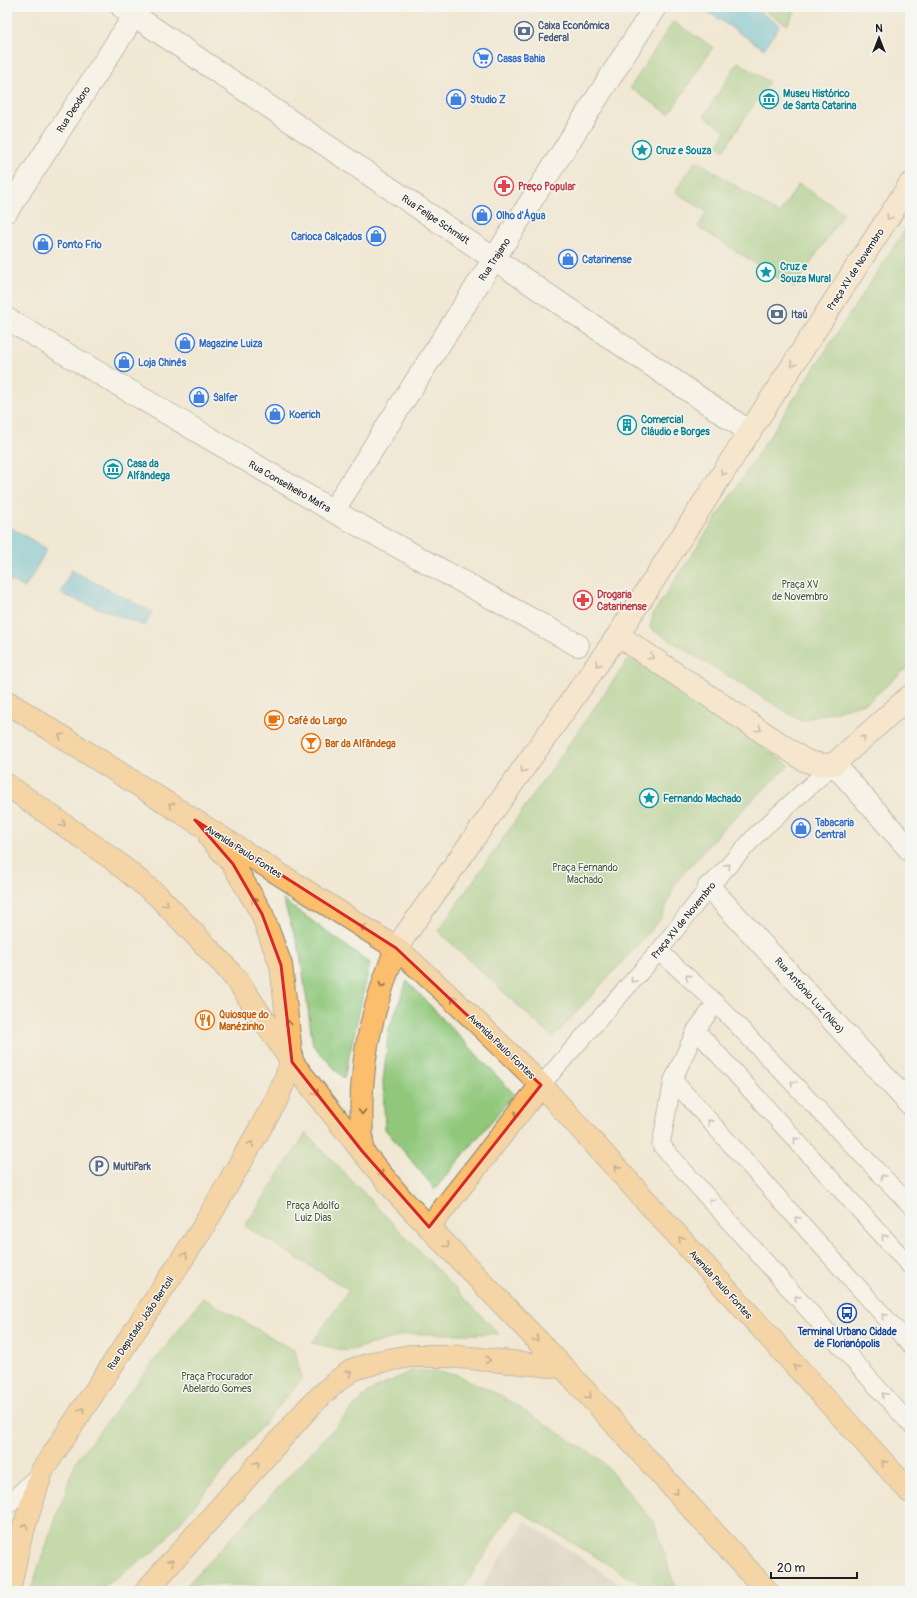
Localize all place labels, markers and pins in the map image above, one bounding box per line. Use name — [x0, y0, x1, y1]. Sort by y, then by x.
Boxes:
bank icon: Caixa Econômica Federal — [513, 20, 535, 42]
place label: Caixa Econômica Federal — [538, 20, 610, 44]
supermarket icon: Casas Bahia — [472, 47, 494, 69]
place label: Casas Bahia — [497, 53, 545, 65]
shop icon: Studio Z — [445, 88, 467, 110]
museum icon: Museu Histórico de Santa Catarina — [758, 88, 780, 110]
place label: Museu Histórico de Santa Catarina — [783, 88, 857, 112]
place label: Studio Z — [470, 94, 506, 106]
place icon: Cruz e Souza — [631, 139, 653, 161]
place label: Cruz e Souza — [656, 145, 712, 157]
pharmacy icon: Preço Popular — [493, 175, 515, 197]
place label: Preço Popular — [518, 181, 576, 193]
shop icon: Olho d'Água — [471, 204, 493, 226]
place label: Olho d'Água — [496, 208, 546, 222]
shop icon: Carioca Calçados — [365, 225, 387, 247]
place label: Carioca Calçados — [291, 231, 363, 243]
shop icon: Ponto Frio — [32, 233, 54, 255]
place label: Ponto Frio — [57, 239, 102, 251]
shop icon: Catarinense — [557, 248, 579, 270]
place label: Catarinense — [582, 254, 633, 266]
place icon: Cruz e Souza Mural — [755, 261, 777, 283]
place label: Cruz e Souza Mural — [780, 261, 831, 285]
bank icon: Itaú — [766, 303, 788, 325]
place label: Itaú — [791, 309, 808, 321]
shop icon: Magazine Luiza — [174, 332, 196, 354]
place label: Magazine Luiza — [199, 338, 263, 350]
shop icon: Loja Chinês — [113, 351, 135, 373]
place label: Loja Chinês — [138, 357, 187, 369]
shop icon: Salfer — [188, 386, 210, 408]
place label: Salfer — [213, 392, 238, 404]
shop icon: Koerich — [264, 403, 286, 425]
place label: Koerich — [289, 409, 321, 421]
building icon: Comercial Cláudio e Borges — [616, 414, 638, 436]
place label: Comercial Cláudio e Borges — [641, 414, 710, 438]
museum icon: Casa da Alfândega — [102, 458, 124, 480]
place label: Casa da Alfândega — [127, 458, 170, 482]
pharmacy icon: Drogaria Catarinense — [572, 589, 594, 611]
place label: Drogaria Catarinense — [597, 589, 648, 613]
cafe icon: Café do Largo — [263, 709, 285, 731]
place label: Café do Largo — [288, 715, 347, 727]
bar icon: Bar da Alfândega — [300, 732, 322, 754]
place label: Bar da Alfândega — [325, 738, 396, 750]
place icon: Fernando Machado — [638, 787, 660, 809]
place label: Fernando Machado — [663, 793, 742, 805]
shop icon: Tabacaria Central — [790, 817, 812, 839]
place label: Tabacaria Central — [814, 817, 854, 841]
restaurant icon: Quiosque do Manézinho — [194, 1009, 216, 1031]
place label: Quiosque do Manézinho — [219, 1009, 269, 1033]
parking icon: MultiPark — [88, 1155, 110, 1177]
place label: MultiPark — [113, 1161, 152, 1173]
bus stop icon: Terminal Urbano Cidade de Florianópolis — [836, 1302, 858, 1324]
place label: Terminal Urbano Cidade de Florianópolis — [796, 1326, 898, 1350]

